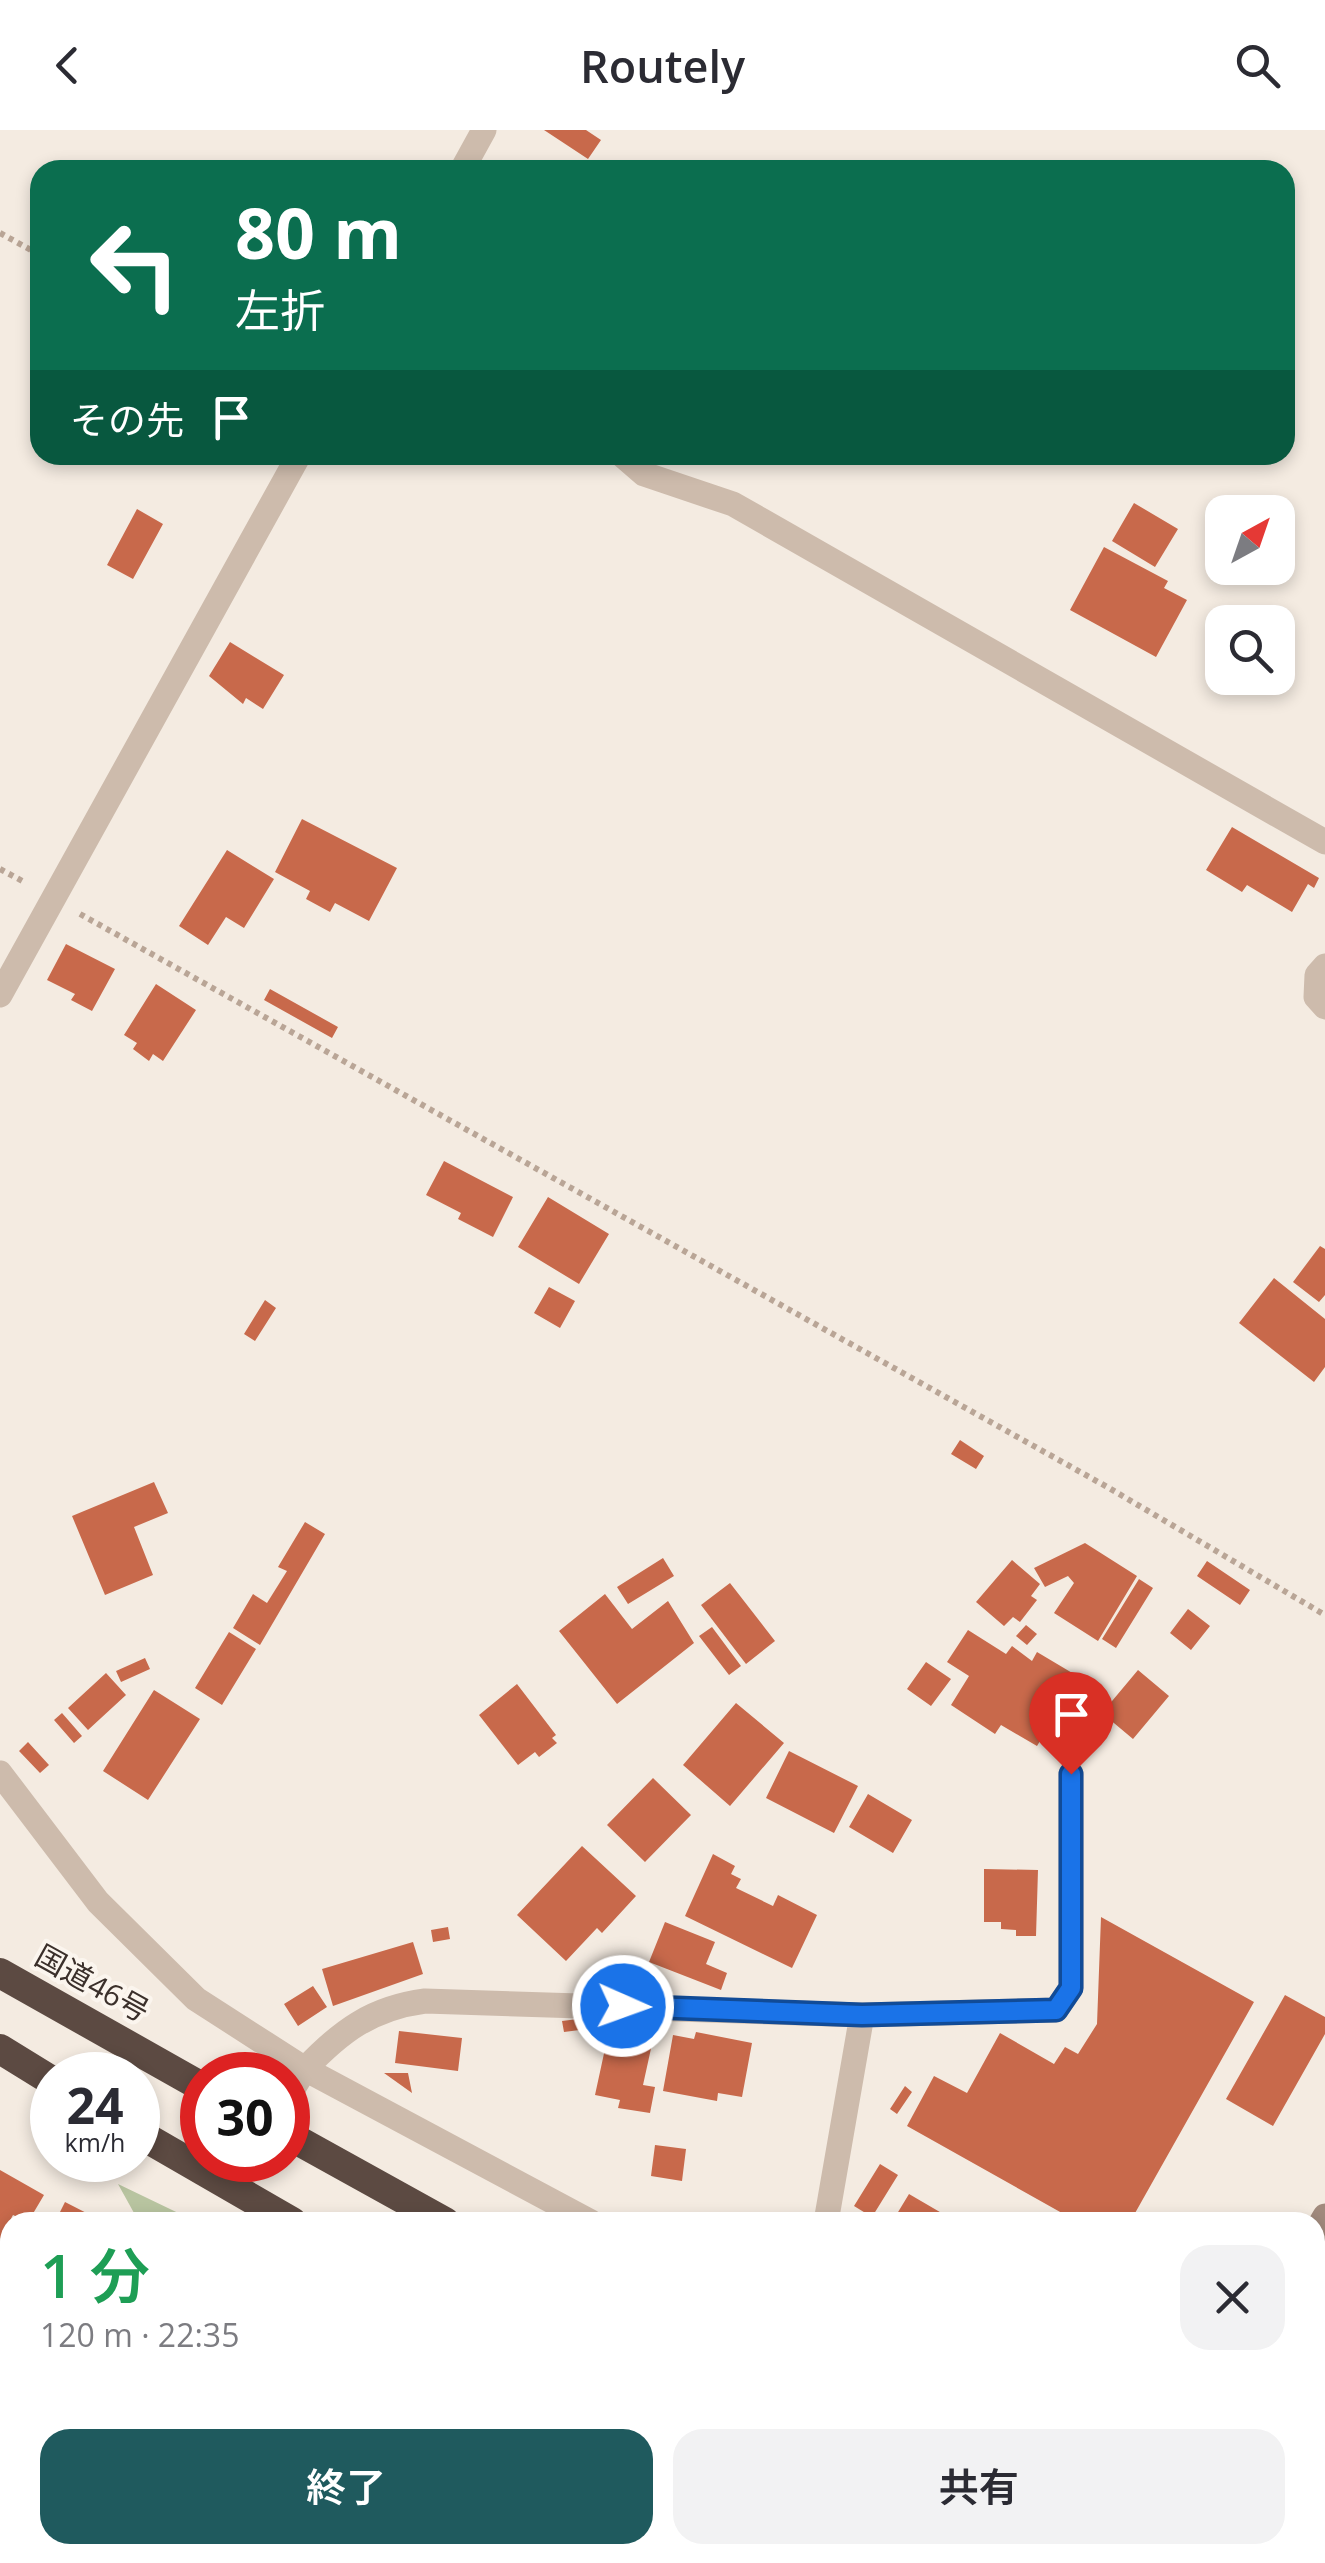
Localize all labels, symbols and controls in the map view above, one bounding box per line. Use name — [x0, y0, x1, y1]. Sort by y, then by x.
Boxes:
text: Routely — [580, 35, 745, 96]
icon: back — [40, 38, 95, 93]
icon: search — [1230, 38, 1285, 93]
text: 80 m — [235, 184, 402, 280]
icon: left — [70, 200, 200, 330]
text: 左折 — [235, 279, 325, 340]
icon: arrive — [204, 390, 259, 445]
text: その先 — [70, 393, 184, 445]
north arrow — [1205, 495, 1295, 585]
map controls — [1205, 495, 1295, 695]
button: search — [1205, 605, 1295, 695]
pin — [1029, 1672, 1114, 1775]
icon: arrive — [1044, 1687, 1099, 1742]
street label: 国道46号 — [28, 1935, 157, 2031]
position arrow — [571, 1954, 675, 2058]
speed limit sign: 30 — [180, 2052, 310, 2182]
text: 24 — [66, 2071, 124, 2139]
text: km/h — [65, 2125, 125, 2159]
text: 1 分 — [40, 2234, 150, 2316]
button: close — [1180, 2245, 1285, 2350]
text: 120 m · 22:35 — [40, 2313, 239, 2356]
button: 終了 — [40, 2429, 653, 2544]
button: 共有 — [673, 2429, 1285, 2544]

